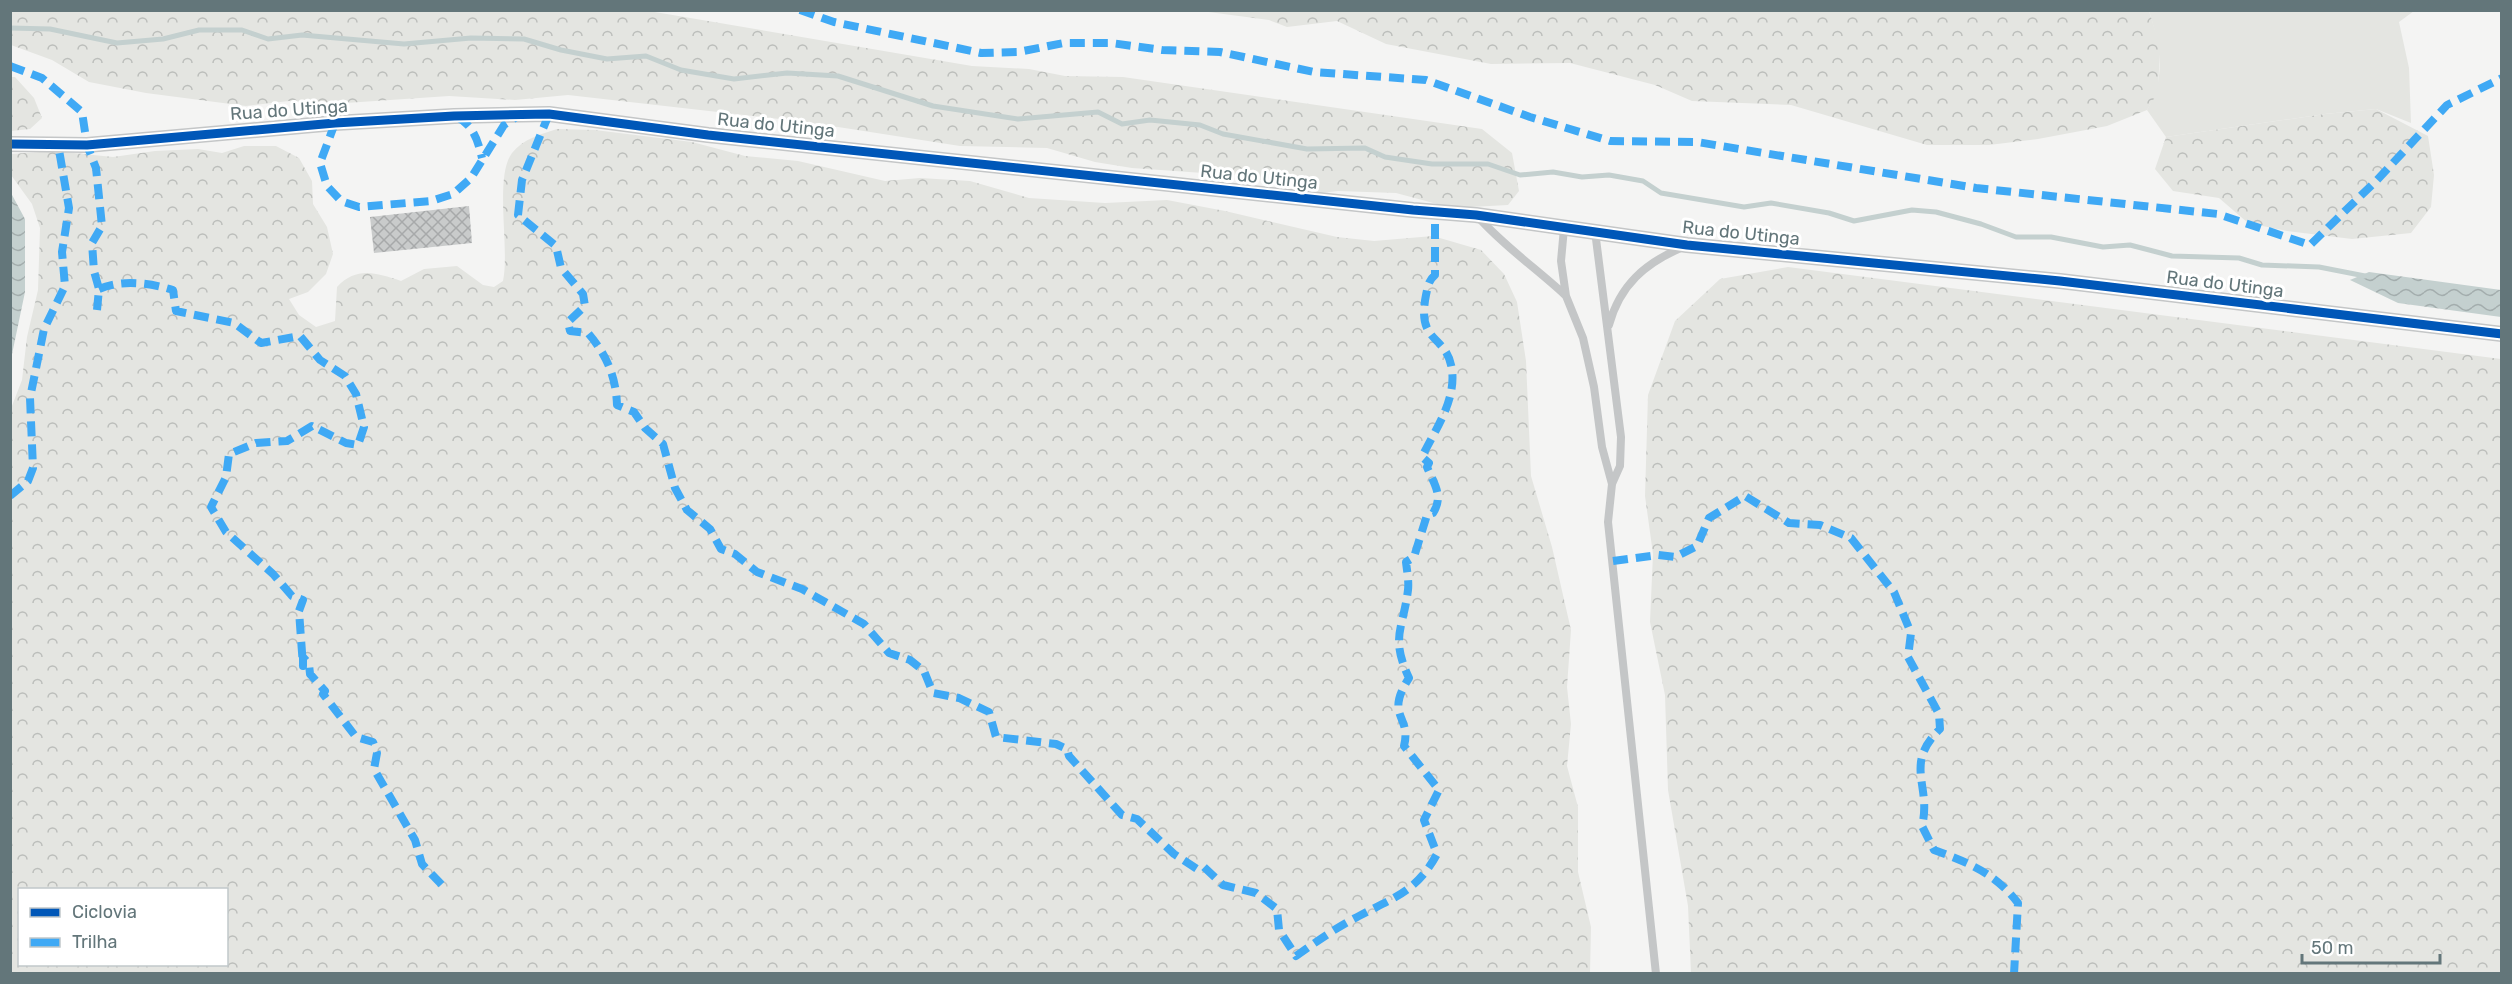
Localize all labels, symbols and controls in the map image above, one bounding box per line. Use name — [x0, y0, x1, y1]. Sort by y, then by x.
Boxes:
street label: Rua do Utinga — [229, 95, 349, 125]
street label: Rua do Utinga — [716, 108, 836, 142]
street label: Rua do Utinga — [1199, 160, 1319, 194]
street label: Rua do Utinga — [1681, 216, 1801, 250]
street label: Rua do Utinga — [2165, 266, 2285, 302]
legend — [18, 888, 228, 966]
text: Ciclovia — [72, 901, 137, 923]
scale bar — [2302, 927, 2440, 965]
text: Trilha — [72, 931, 117, 953]
text: 50 m — [2311, 937, 2354, 959]

